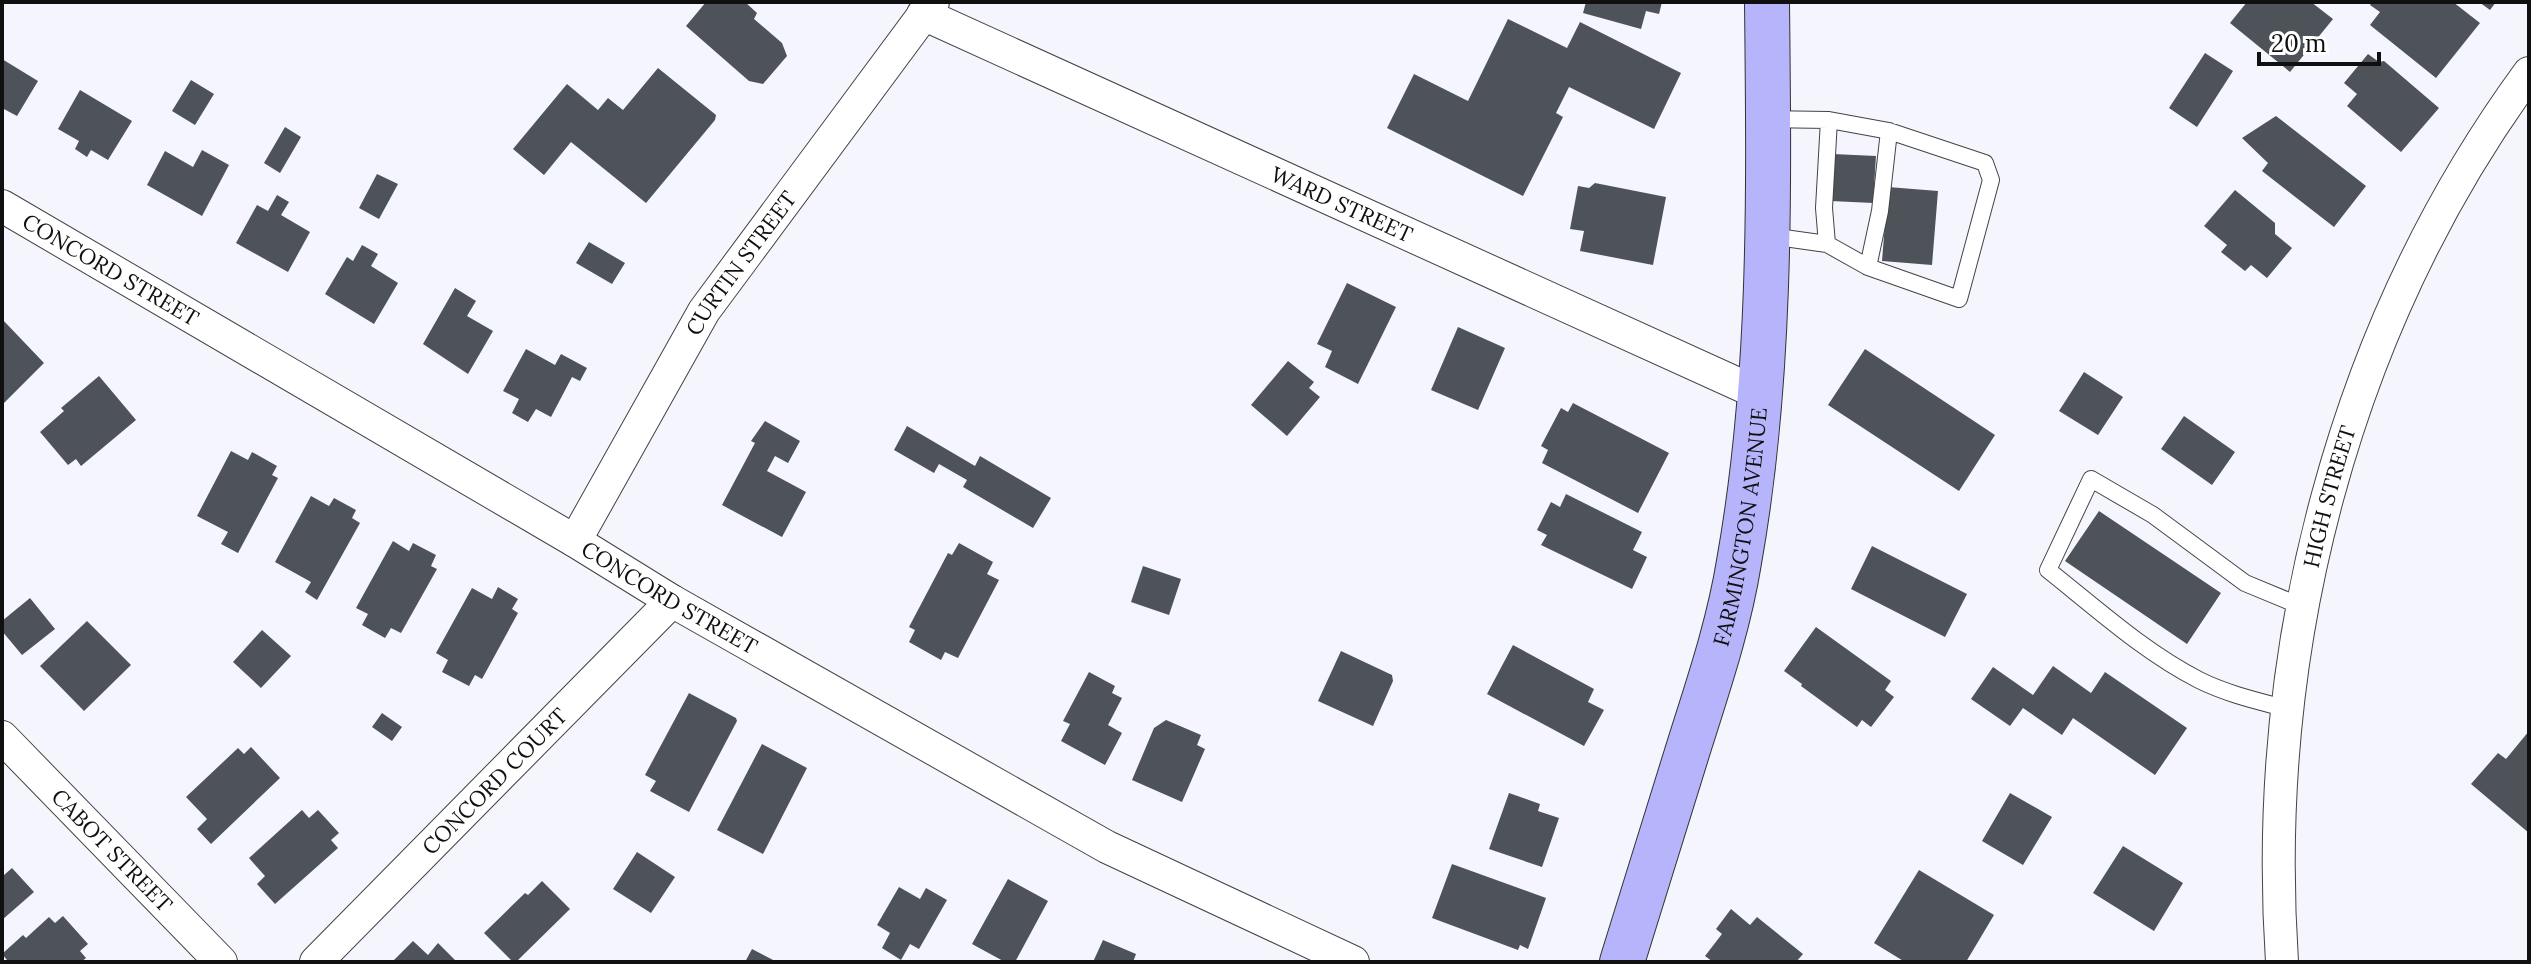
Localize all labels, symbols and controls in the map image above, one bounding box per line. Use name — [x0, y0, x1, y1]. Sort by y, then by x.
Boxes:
scale bar — [2259, 16, 2379, 66]
text: 20 m — [2271, 28, 2327, 59]
street label: WARD STREET — [1267, 160, 1417, 248]
street label: CURTIN STREET — [679, 185, 802, 340]
street label: CONCORD STREET — [17, 207, 204, 332]
street label: FARMINGTON AVENUE — [1707, 406, 1773, 649]
street label: HIGH STREET — [2297, 422, 2362, 570]
street label: CONCORD STREET — [576, 535, 763, 661]
street label: CONCORD COURT — [416, 702, 573, 860]
street label: CABOT STREET — [46, 783, 179, 918]

